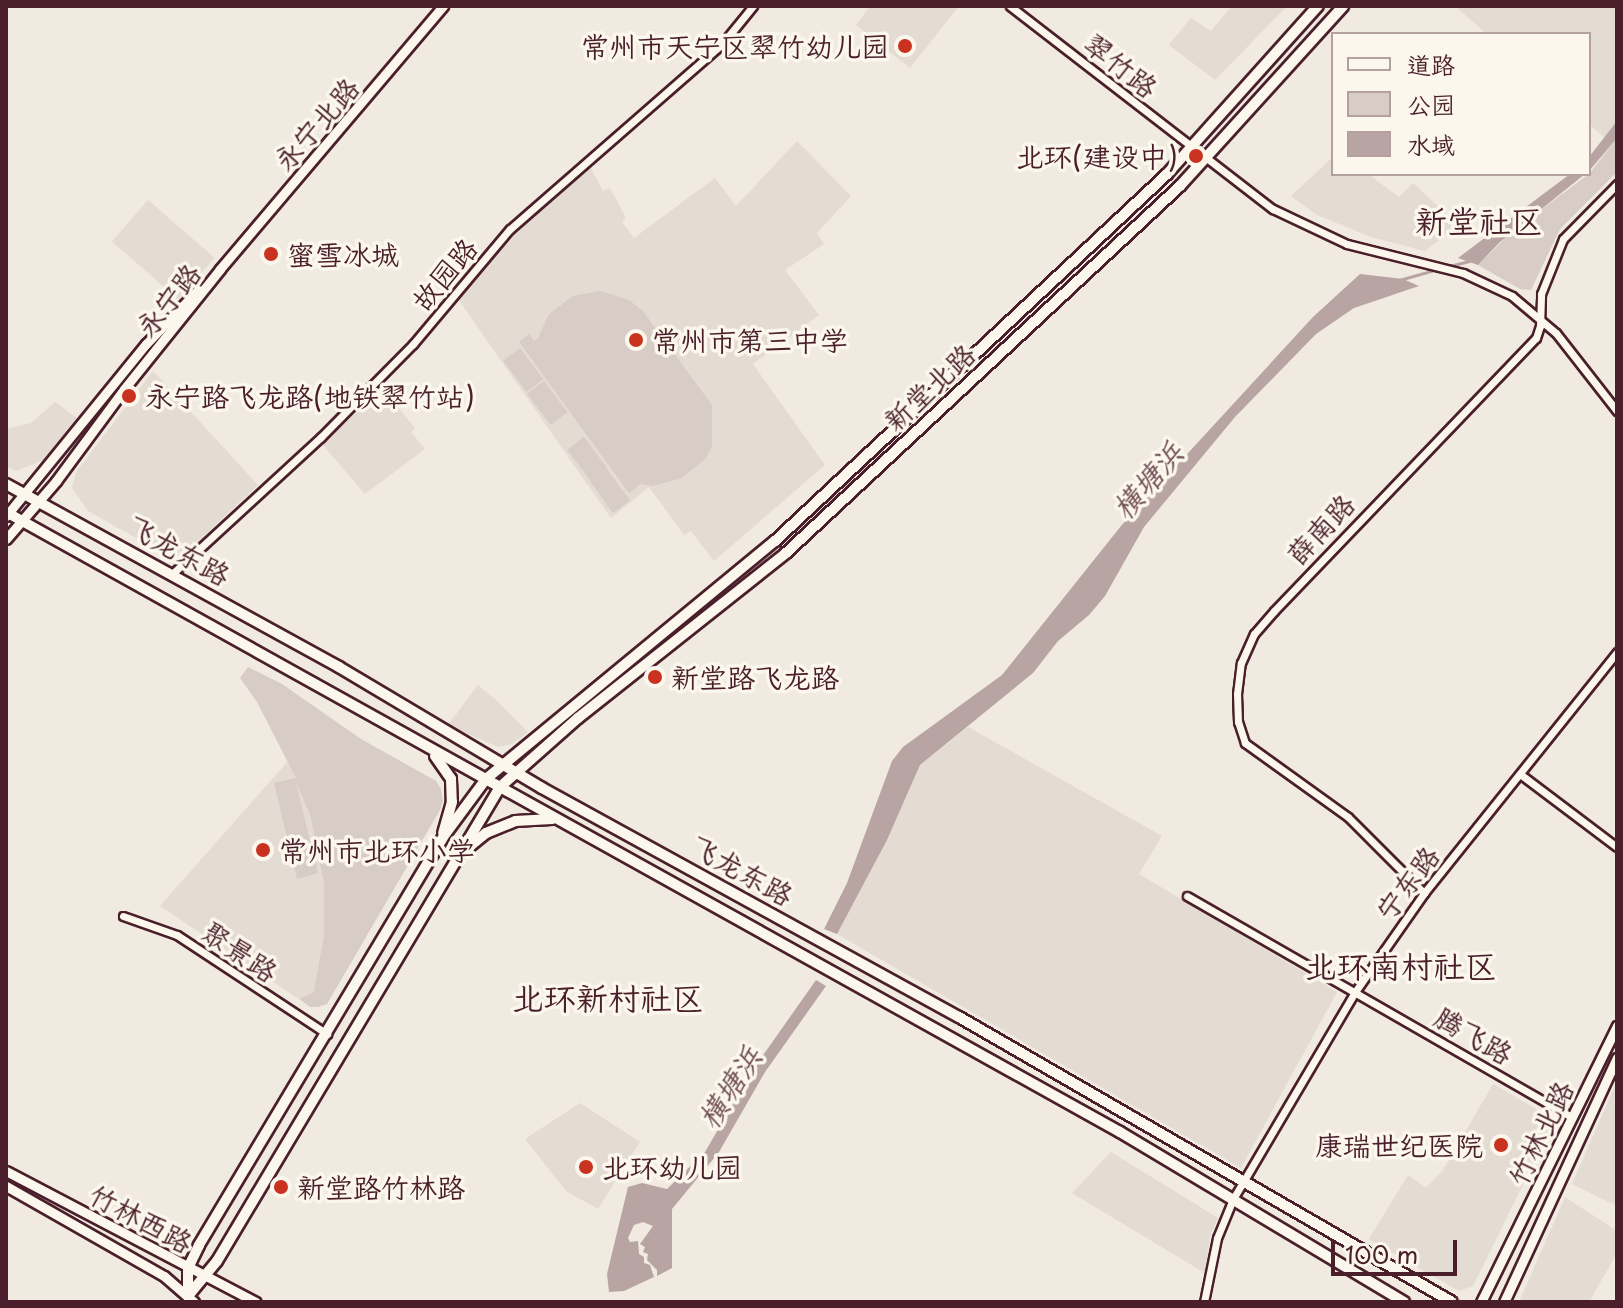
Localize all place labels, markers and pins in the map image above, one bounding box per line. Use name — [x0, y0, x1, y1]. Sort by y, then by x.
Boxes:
place label: 常州市天宁区翠竹幼儿园 — [581, 29, 889, 63]
marker: 常州市天宁区翠竹幼儿园 — [896, 37, 914, 55]
place label: 北环(建设中) — [1016, 139, 1178, 173]
marker: 北环(建设中) — [1185, 145, 1207, 167]
place label: 蜜雪冰城 — [287, 237, 399, 271]
marker: 蜜雪冰城 — [262, 245, 280, 263]
place label: 常州市第三中学 — [652, 323, 848, 357]
marker: 常州市第三中学 — [627, 331, 645, 349]
place label: 永宁路飞龙路(地铁翠竹站) — [145, 379, 475, 413]
marker: 永宁路飞龙路(地铁翠竹站) — [120, 387, 138, 405]
place label: 新堂路飞龙路 — [671, 660, 839, 694]
marker: 新堂路飞龙路 — [646, 668, 664, 686]
place label: 常州市北环小学 — [279, 833, 475, 867]
marker: 常州市北环小学 — [254, 841, 272, 859]
place label: 康瑞世纪医院 — [1315, 1128, 1483, 1162]
marker: 康瑞世纪医院 — [1490, 1134, 1512, 1156]
place label: 北环幼儿园 — [602, 1150, 742, 1184]
marker: 北环幼儿园 — [577, 1158, 595, 1176]
place label: 新堂路竹林路 — [297, 1170, 465, 1204]
marker: 新堂路竹林路 — [272, 1178, 290, 1196]

